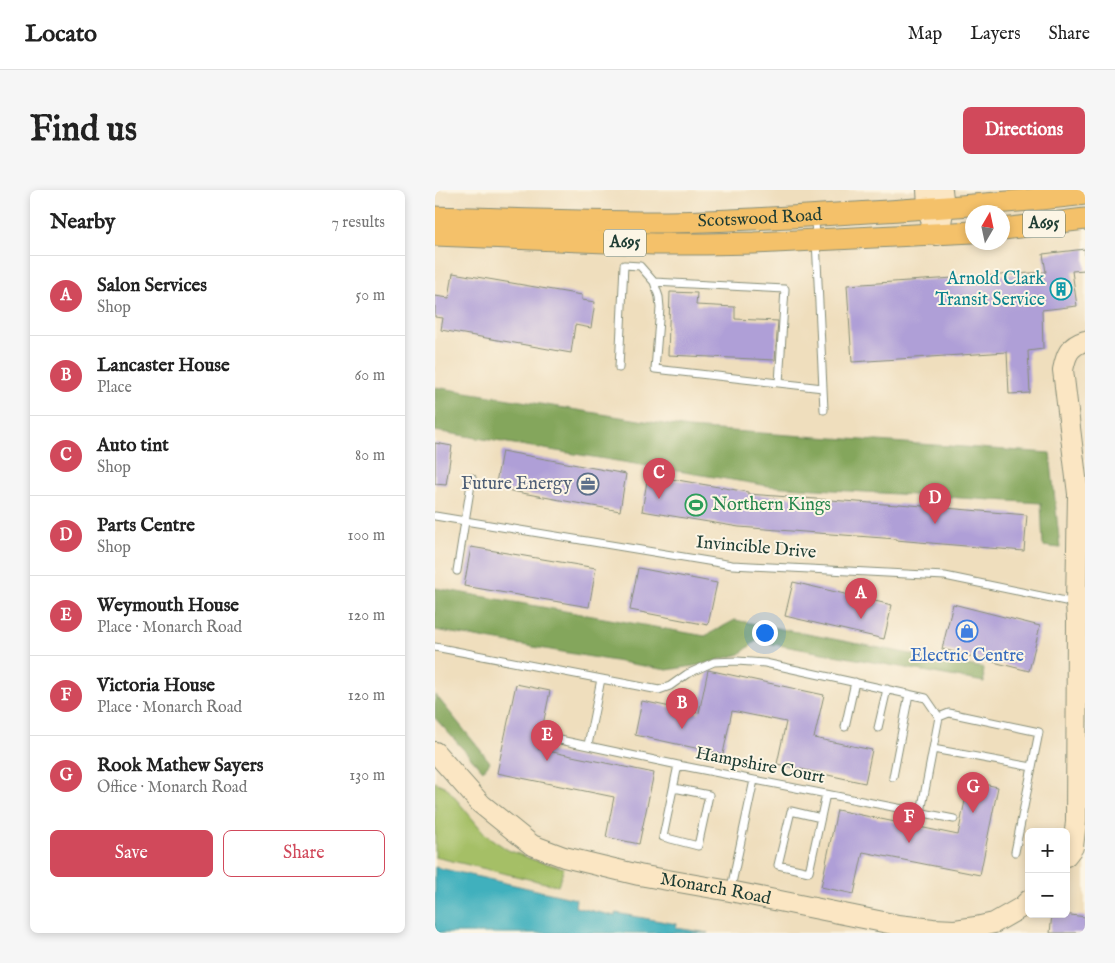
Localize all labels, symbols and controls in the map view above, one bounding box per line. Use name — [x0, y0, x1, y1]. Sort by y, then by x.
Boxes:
text: Locato — [25, 19, 97, 50]
text: Map — [908, 23, 942, 46]
text: Layers — [970, 23, 1021, 46]
text: Share — [1049, 23, 1090, 46]
button: Directions — [963, 107, 1085, 154]
text: Find us — [30, 108, 137, 153]
street label: Scotswood Road — [697, 203, 823, 233]
north arrow — [965, 205, 1010, 250]
text: Nearby — [50, 209, 115, 236]
road number: A695 — [1023, 210, 1065, 238]
text: 7 results — [331, 213, 385, 233]
road number: A695 — [604, 230, 646, 256]
place label: Arnold Clark Transit Service — [935, 268, 1045, 312]
text: Salon Services — [97, 274, 207, 298]
building icon: Arnold Clark Transit Service — [1049, 277, 1073, 301]
text: A — [61, 286, 71, 306]
text: 50 m — [356, 286, 385, 306]
text: Shop — [97, 298, 131, 318]
text: Lancaster House — [97, 354, 230, 378]
text: B — [61, 366, 71, 386]
text: 60 m — [355, 366, 385, 386]
text: Place — [97, 378, 132, 398]
text: Auto tint — [97, 434, 169, 458]
text: C — [60, 446, 72, 466]
text: 80 m — [355, 446, 385, 466]
text: Shop — [97, 458, 131, 478]
pin: C — [643, 458, 675, 499]
office icon: Future Energy — [576, 472, 600, 496]
place label: Future Energy — [461, 473, 572, 496]
pin: D — [919, 483, 951, 524]
sports icon: Northern Kings — [684, 493, 708, 517]
place label: Northern Kings — [712, 494, 831, 517]
text: Parts Centre — [97, 514, 195, 538]
text: D — [60, 526, 72, 546]
text: 100 m — [348, 526, 385, 546]
street label: Invincible Drive — [695, 531, 817, 565]
text: Shop — [97, 538, 131, 558]
pin: A — [845, 578, 877, 619]
text: Weymouth House — [97, 594, 239, 618]
text: E — [60, 606, 72, 626]
text: 120 m — [348, 606, 385, 626]
text: Place · Monarch Road — [97, 618, 242, 638]
shop icon: Electric Centre — [955, 619, 979, 643]
your location — [752, 620, 778, 646]
place label: Electric Centre — [910, 645, 1024, 668]
text: Victoria House — [97, 674, 215, 698]
text: F — [61, 686, 71, 706]
text: 120 m — [348, 686, 385, 706]
pin: B — [666, 688, 698, 729]
text: Place · Monarch Road — [97, 698, 242, 718]
pin: E — [531, 720, 563, 761]
street label: Hampshire Court — [693, 742, 827, 790]
text: Rook Mathew Sayers — [97, 754, 263, 778]
text: G — [60, 766, 72, 786]
text: 130 m — [349, 766, 385, 786]
pin: G — [957, 772, 989, 813]
text: Office · Monarch Road — [97, 778, 247, 798]
pin: F — [893, 802, 925, 843]
map controls — [1025, 828, 1070, 918]
button: + — [1025, 828, 1070, 873]
button: Save — [50, 830, 213, 877]
button: Share — [223, 830, 385, 877]
street label: Monarch Road — [658, 867, 773, 911]
button: − — [1025, 873, 1070, 918]

